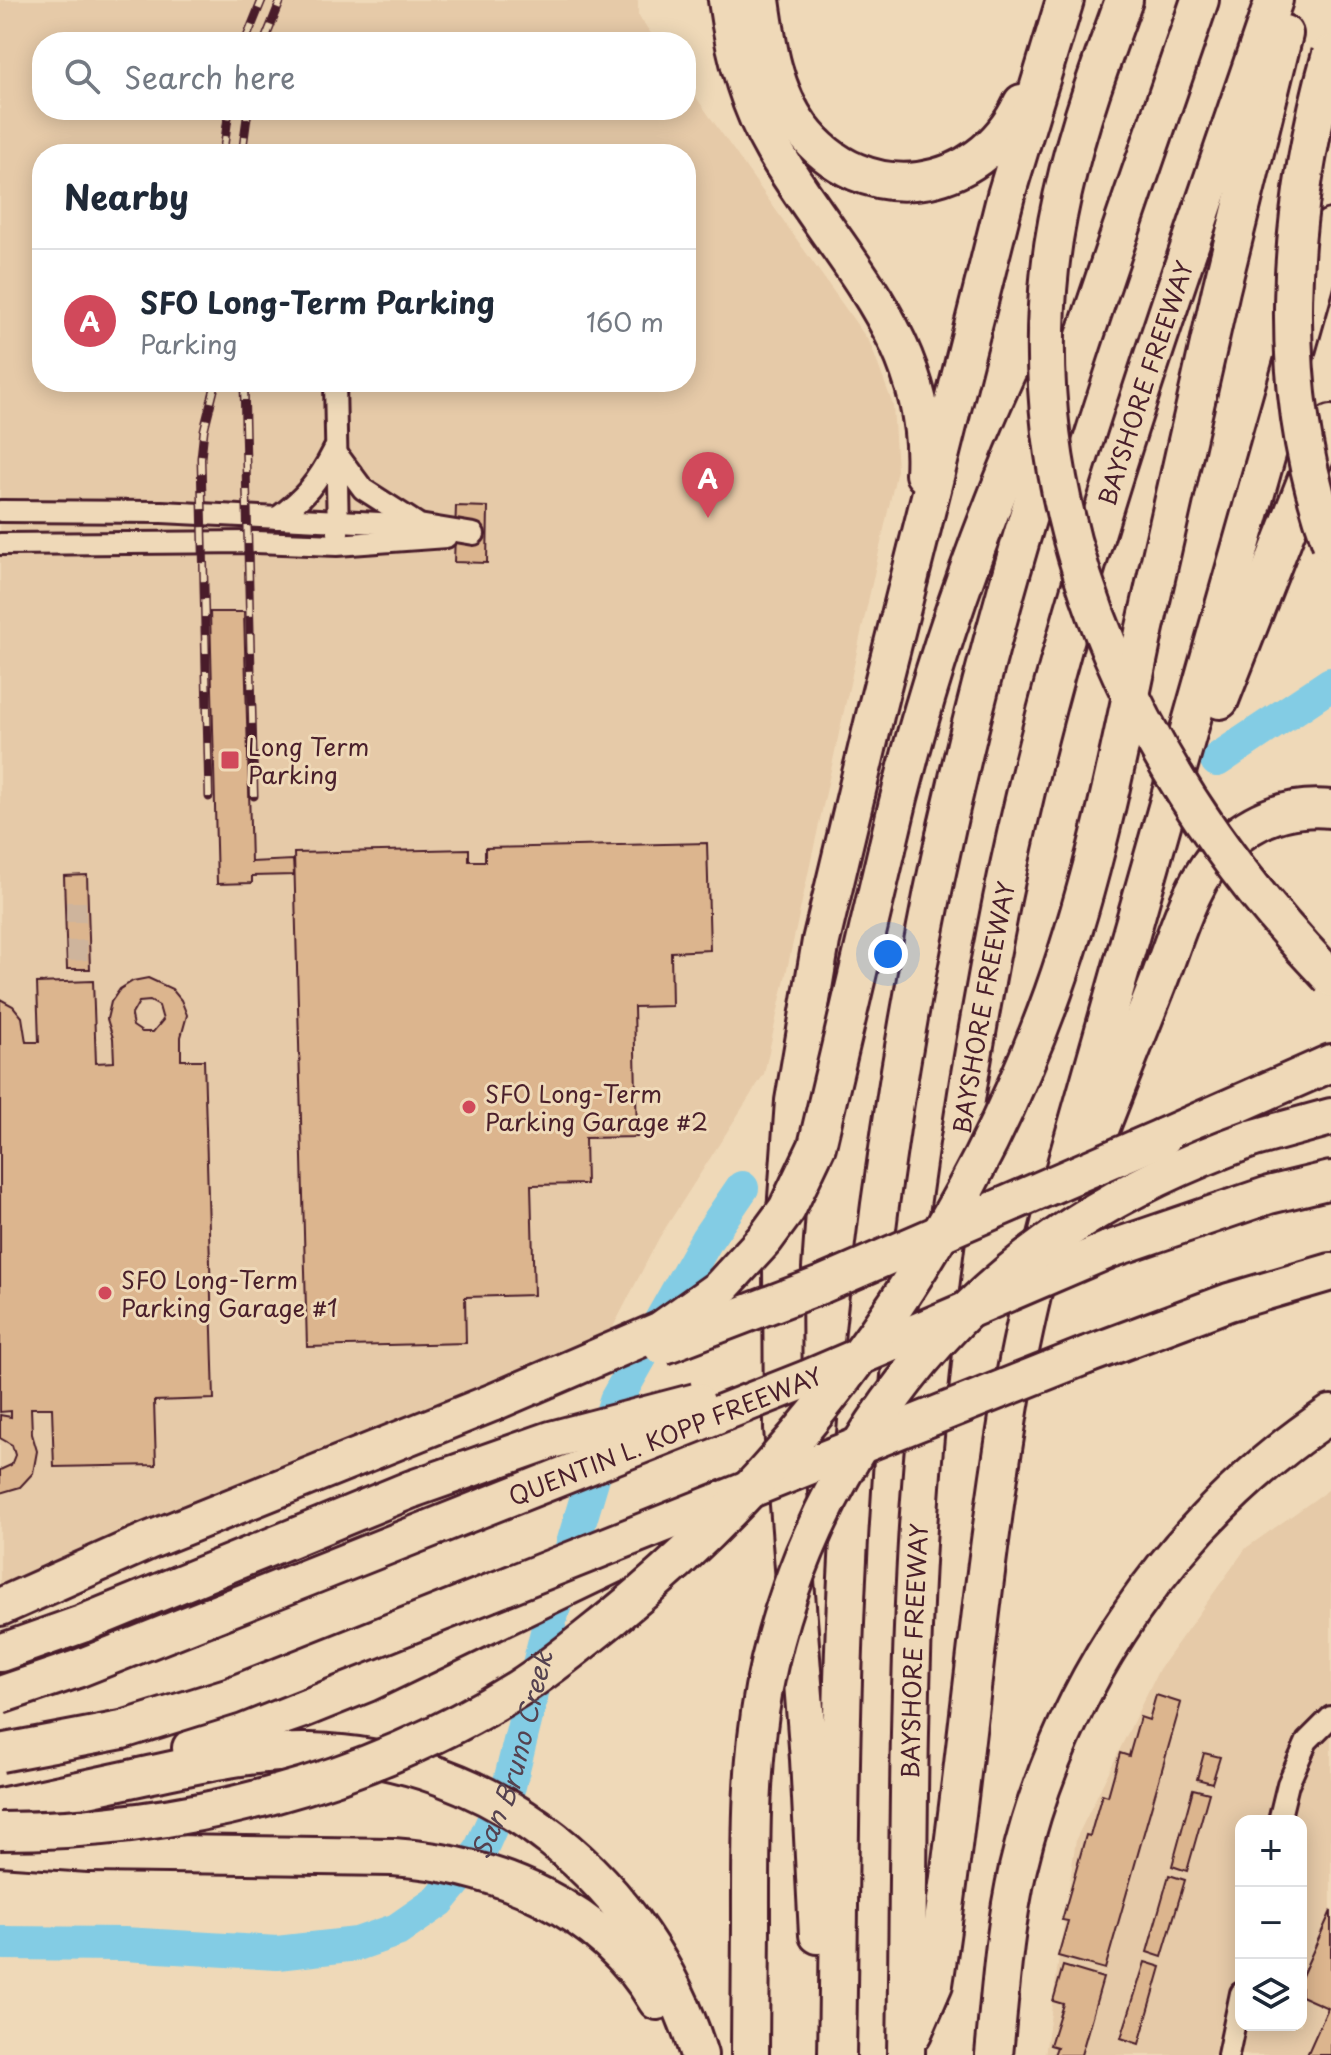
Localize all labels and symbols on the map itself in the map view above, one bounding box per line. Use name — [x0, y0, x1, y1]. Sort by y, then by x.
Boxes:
street label: BAYSHORE FREEWAY — [1088, 256, 1202, 510]
pin: A — [682, 452, 734, 518]
place label: Long Term Parking — [248, 728, 369, 792]
marker: Long Term Parking — [219, 749, 241, 771]
street label: BAYSHORE FREEWAY — [943, 878, 1023, 1136]
your location — [868, 934, 908, 974]
place label: SFO Long-Term Parking Garage #2 — [485, 1075, 708, 1139]
marker: SFO Long-Term Parking Garage #2 — [460, 1098, 478, 1116]
place label: SFO Long-Term Parking Garage #1 — [121, 1261, 338, 1325]
marker: SFO Long-Term Parking Garage #1 — [96, 1284, 114, 1302]
street label: QUENTIN L. KOPP FREEWAY — [503, 1357, 828, 1514]
street label: BAYSHORE FREEWAY — [891, 1522, 936, 1779]
water label: San Bruno Creek — [460, 1645, 562, 1864]

